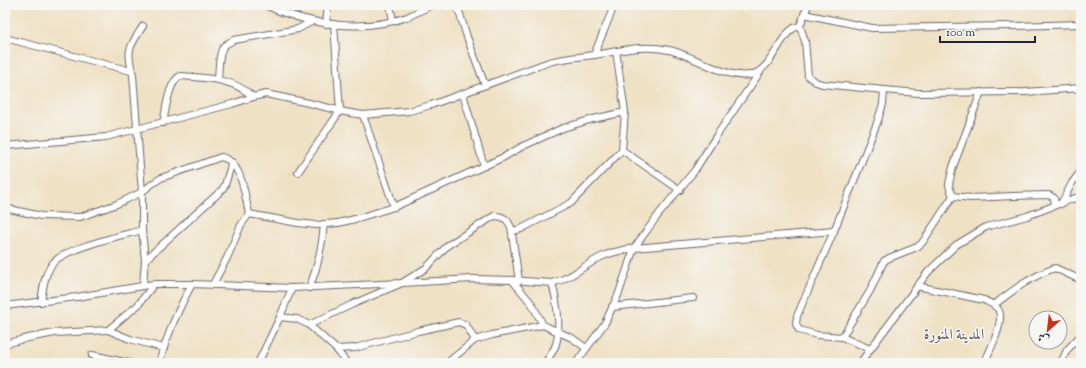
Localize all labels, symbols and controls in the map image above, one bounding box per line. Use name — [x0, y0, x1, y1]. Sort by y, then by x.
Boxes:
scale bar — [940, 18, 1035, 44]
text: 100 m — [946, 24, 975, 42]
north arrow — [1028, 310, 1068, 350]
district label: المدينة المنورة — [924, 325, 984, 346]
text: ش — [1035, 328, 1052, 348]

